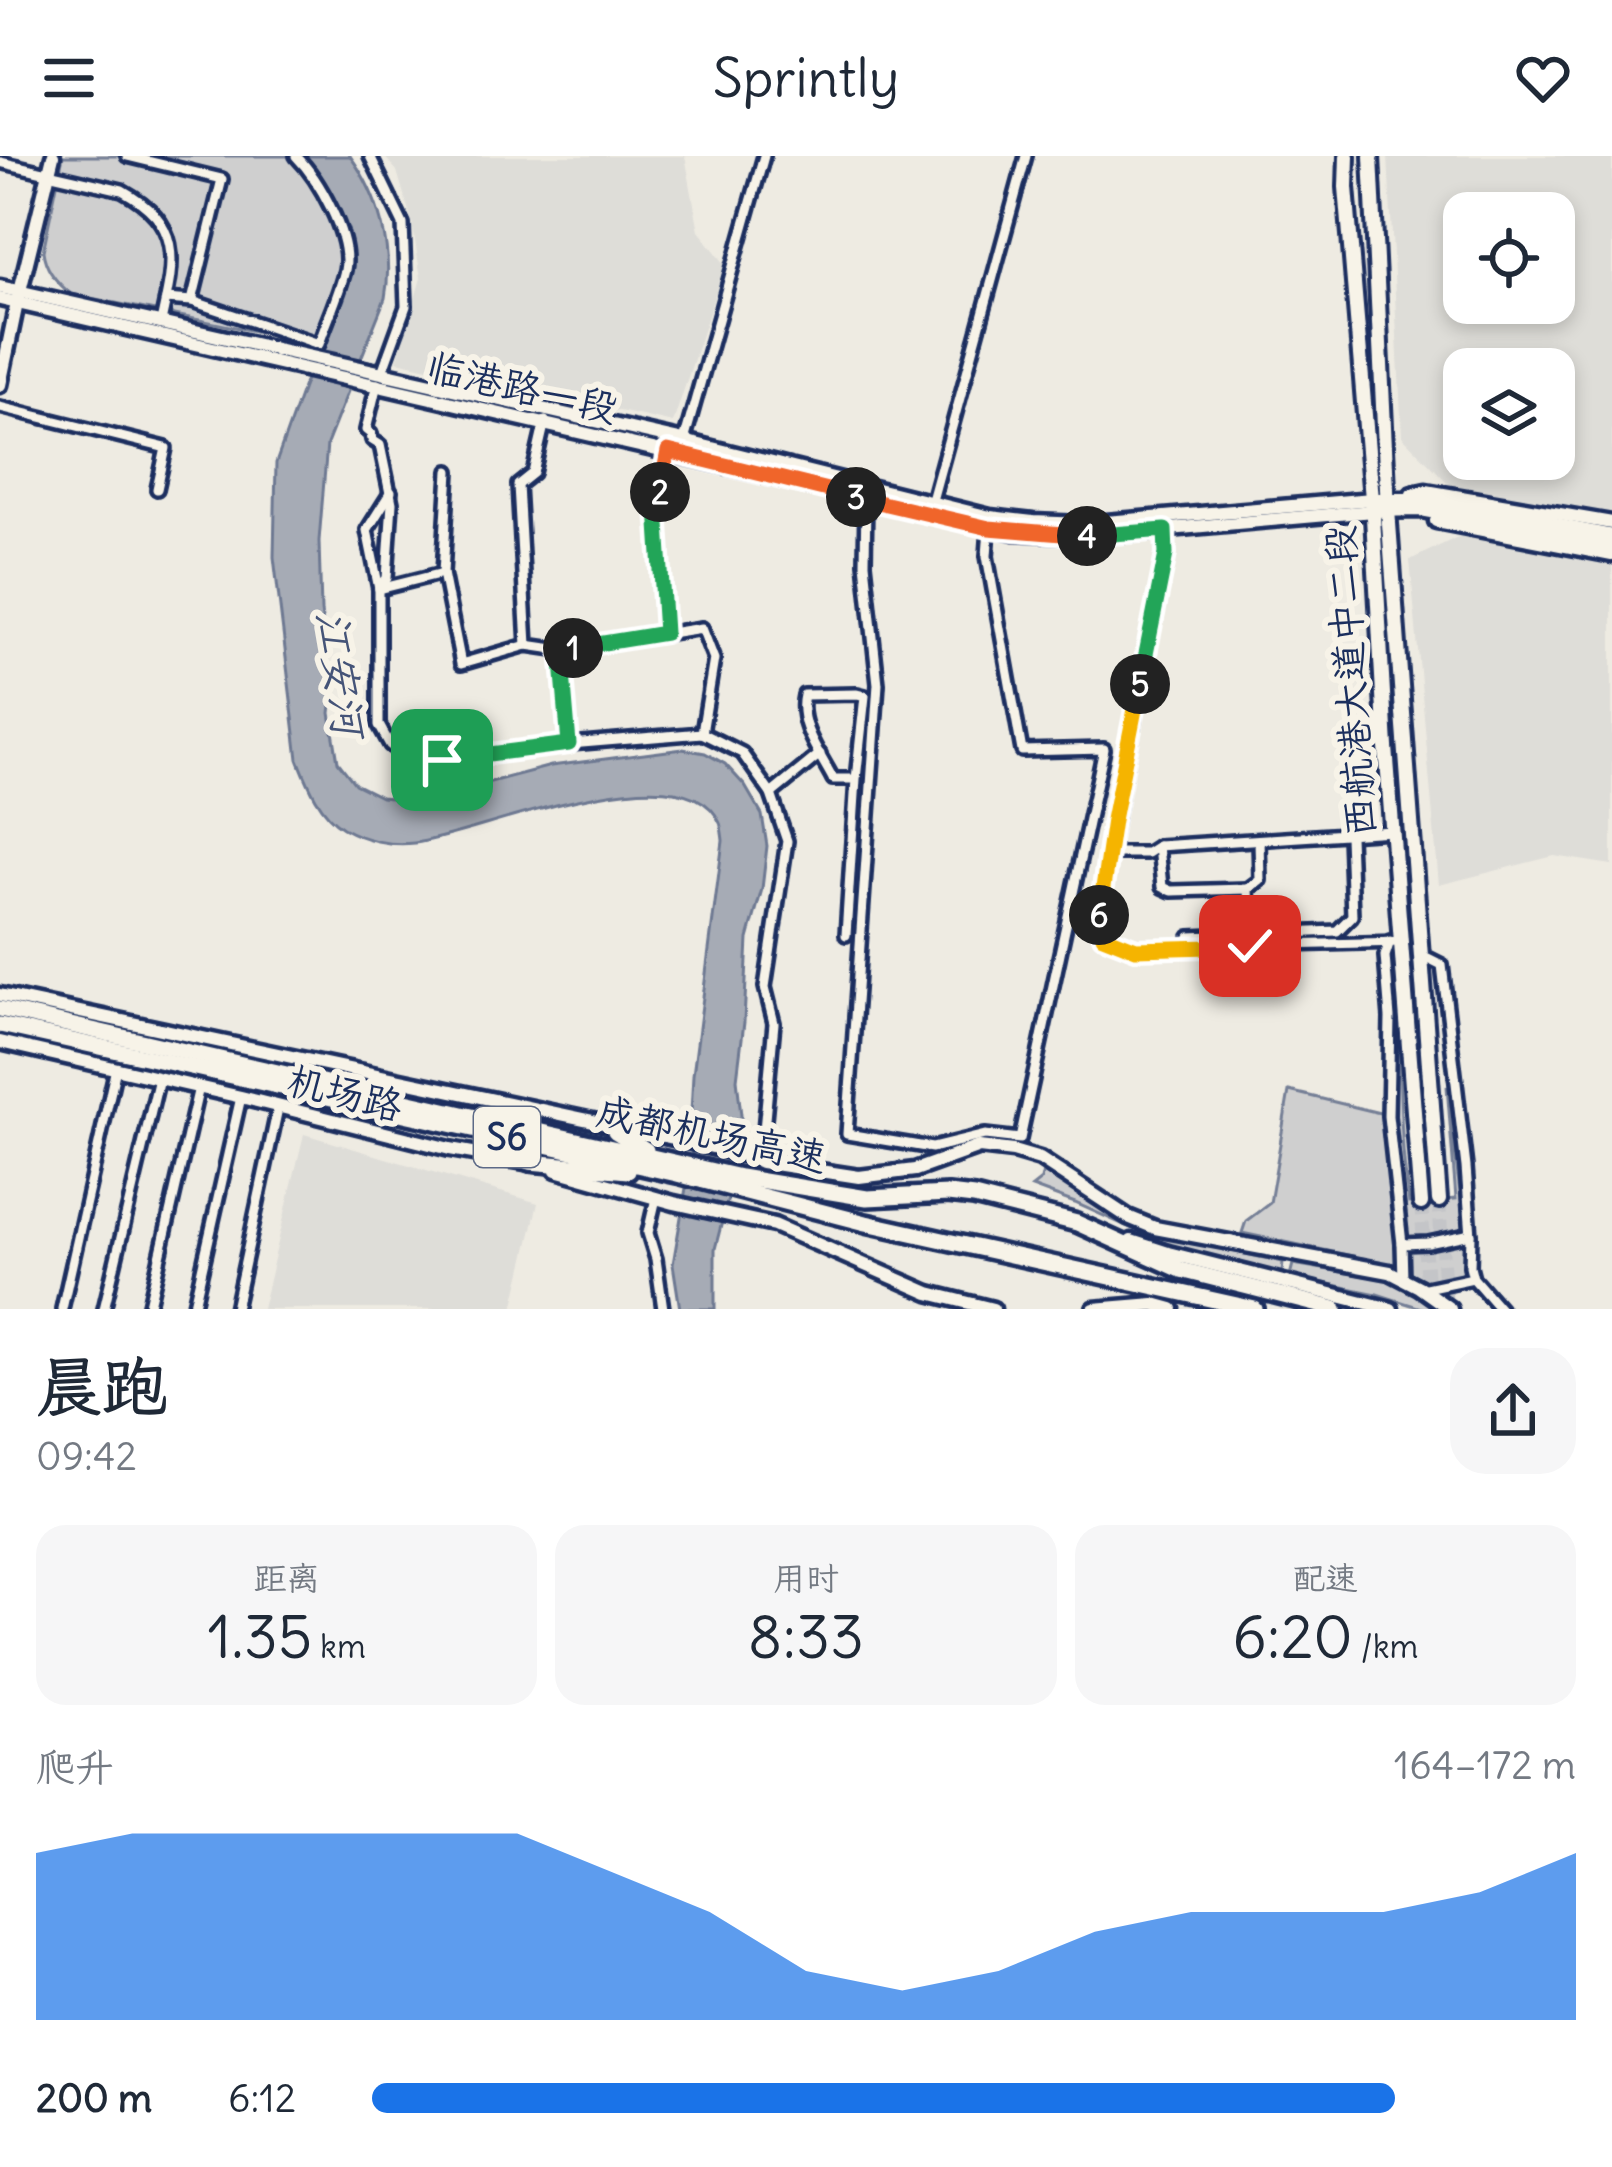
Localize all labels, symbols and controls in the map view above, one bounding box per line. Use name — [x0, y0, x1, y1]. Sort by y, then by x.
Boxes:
text: Sprintly — [713, 44, 899, 112]
icon: menu — [36, 45, 102, 111]
icon: heart — [1510, 45, 1576, 111]
map controls — [1443, 192, 1575, 480]
button: locate — [1443, 192, 1575, 324]
street label: 临港路一段 — [421, 342, 622, 433]
button: layers — [1443, 348, 1575, 480]
pin: 2 — [630, 462, 690, 522]
pin: 3 — [826, 467, 886, 527]
text: 2 — [651, 471, 669, 513]
text: 3 — [847, 476, 865, 518]
pin: 4 — [1057, 506, 1117, 566]
text: 4 — [1077, 515, 1097, 557]
street label: 西航港大道中二段 — [1315, 524, 1386, 838]
water label: 江安河 — [306, 607, 376, 745]
pin: 1 — [543, 618, 603, 678]
text: 1 — [566, 627, 580, 669]
pin: 5 — [1110, 654, 1170, 714]
text: 5 — [1131, 663, 1149, 705]
pin — [391, 709, 493, 811]
icon: arrive — [409, 727, 475, 793]
pin: 6 — [1069, 885, 1129, 945]
text: 6 — [1089, 894, 1109, 936]
pin — [1199, 895, 1301, 997]
icon: check — [1217, 913, 1283, 979]
street label: 机场路 — [282, 1056, 408, 1131]
street label: 成都机场高速 — [592, 1086, 831, 1183]
road number: S6 — [474, 1107, 540, 1167]
text: 晨跑 — [36, 1345, 168, 1428]
button: share — [1450, 1348, 1576, 1474]
text: 09:42 — [36, 1432, 137, 1481]
text: 距离 — [254, 1557, 320, 1599]
text: 用时 — [773, 1557, 839, 1599]
text: 配速 — [1292, 1557, 1358, 1599]
text: 1.35 — [207, 1599, 312, 1674]
text: 8:33 — [748, 1599, 864, 1674]
text: 6:20 — [1232, 1599, 1353, 1674]
text: km — [312, 1625, 366, 1667]
text: /km — [1353, 1625, 1418, 1667]
text: 164–172 m — [1394, 1741, 1576, 1790]
text: 爬升 — [36, 1743, 114, 1792]
text: 200 m — [36, 2074, 152, 2123]
text: 6:12 — [228, 2074, 296, 2123]

